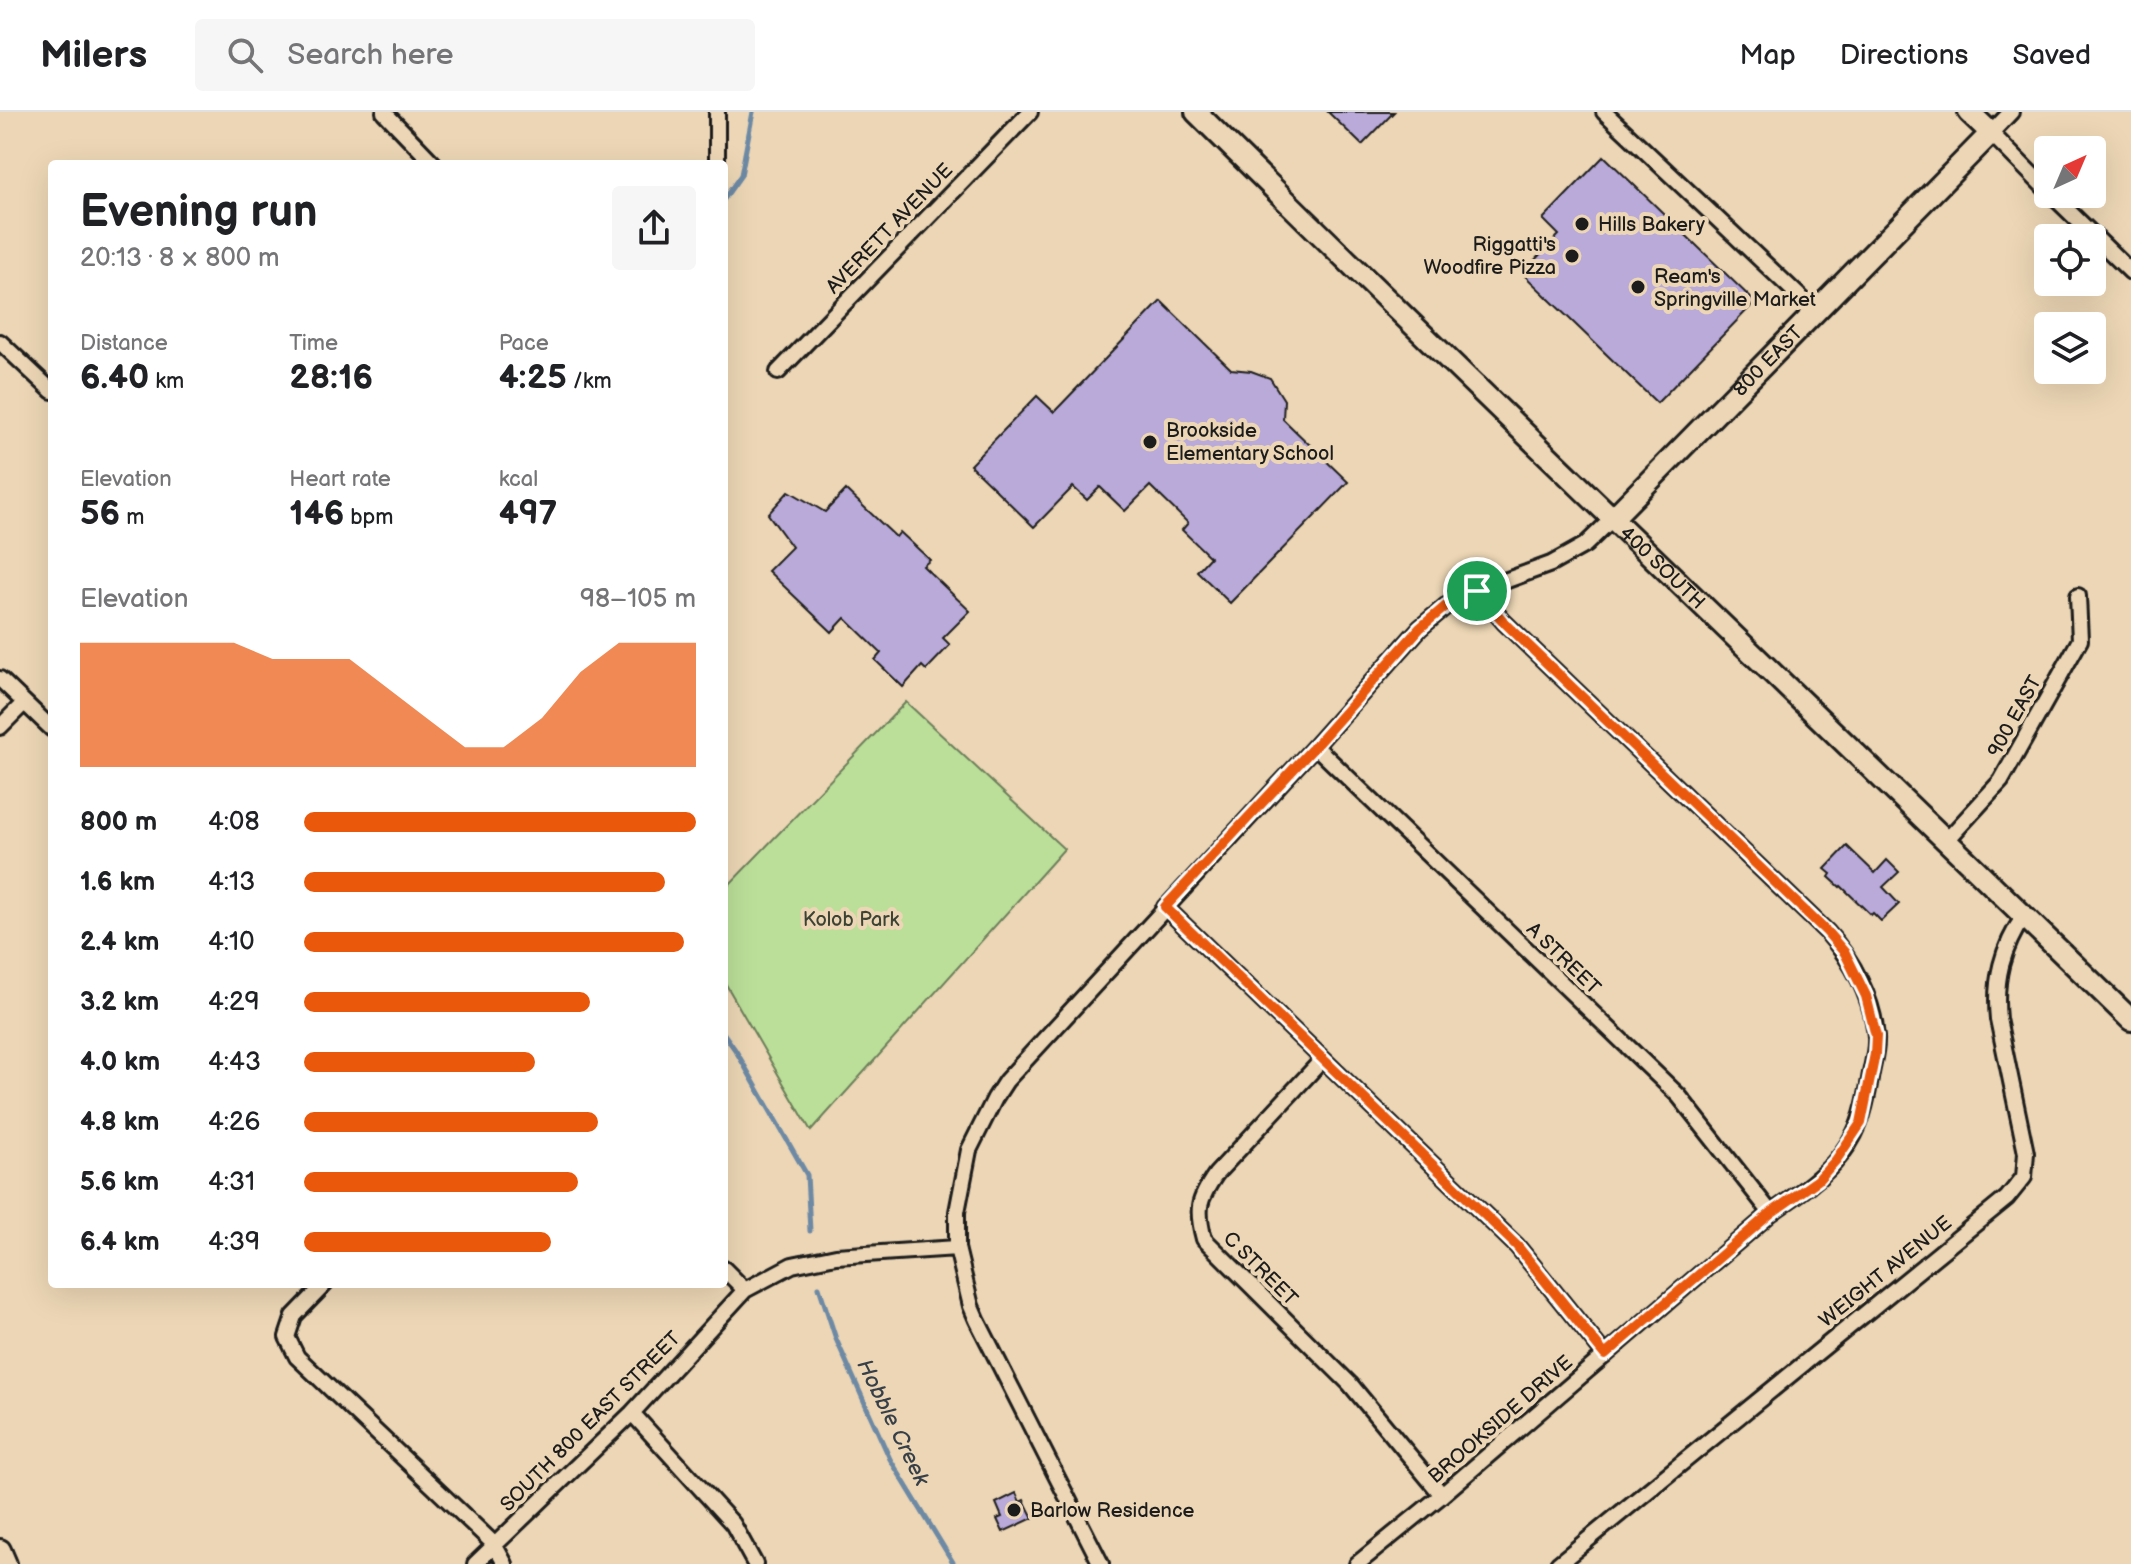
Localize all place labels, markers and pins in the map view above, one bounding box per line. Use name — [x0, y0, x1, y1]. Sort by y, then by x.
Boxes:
place label: Hills Bakery — [1598, 213, 1705, 237]
marker: Hills Bakery — [1573, 215, 1591, 233]
place label: Riggatti's Woodfire Pizza — [1423, 233, 1556, 280]
marker: Riggatti's Woodfire Pizza — [1563, 247, 1581, 265]
place label: Ream's Springville Market — [1654, 265, 1816, 312]
marker: Ream's Springville Market — [1629, 278, 1647, 296]
place label: Brookside Elementary School — [1166, 419, 1334, 466]
marker: Brookside Elementary School — [1141, 433, 1159, 451]
pin — [1443, 557, 1511, 625]
place label: Barlow Residence — [1030, 1499, 1195, 1523]
marker: Barlow Residence — [1005, 1501, 1023, 1519]

